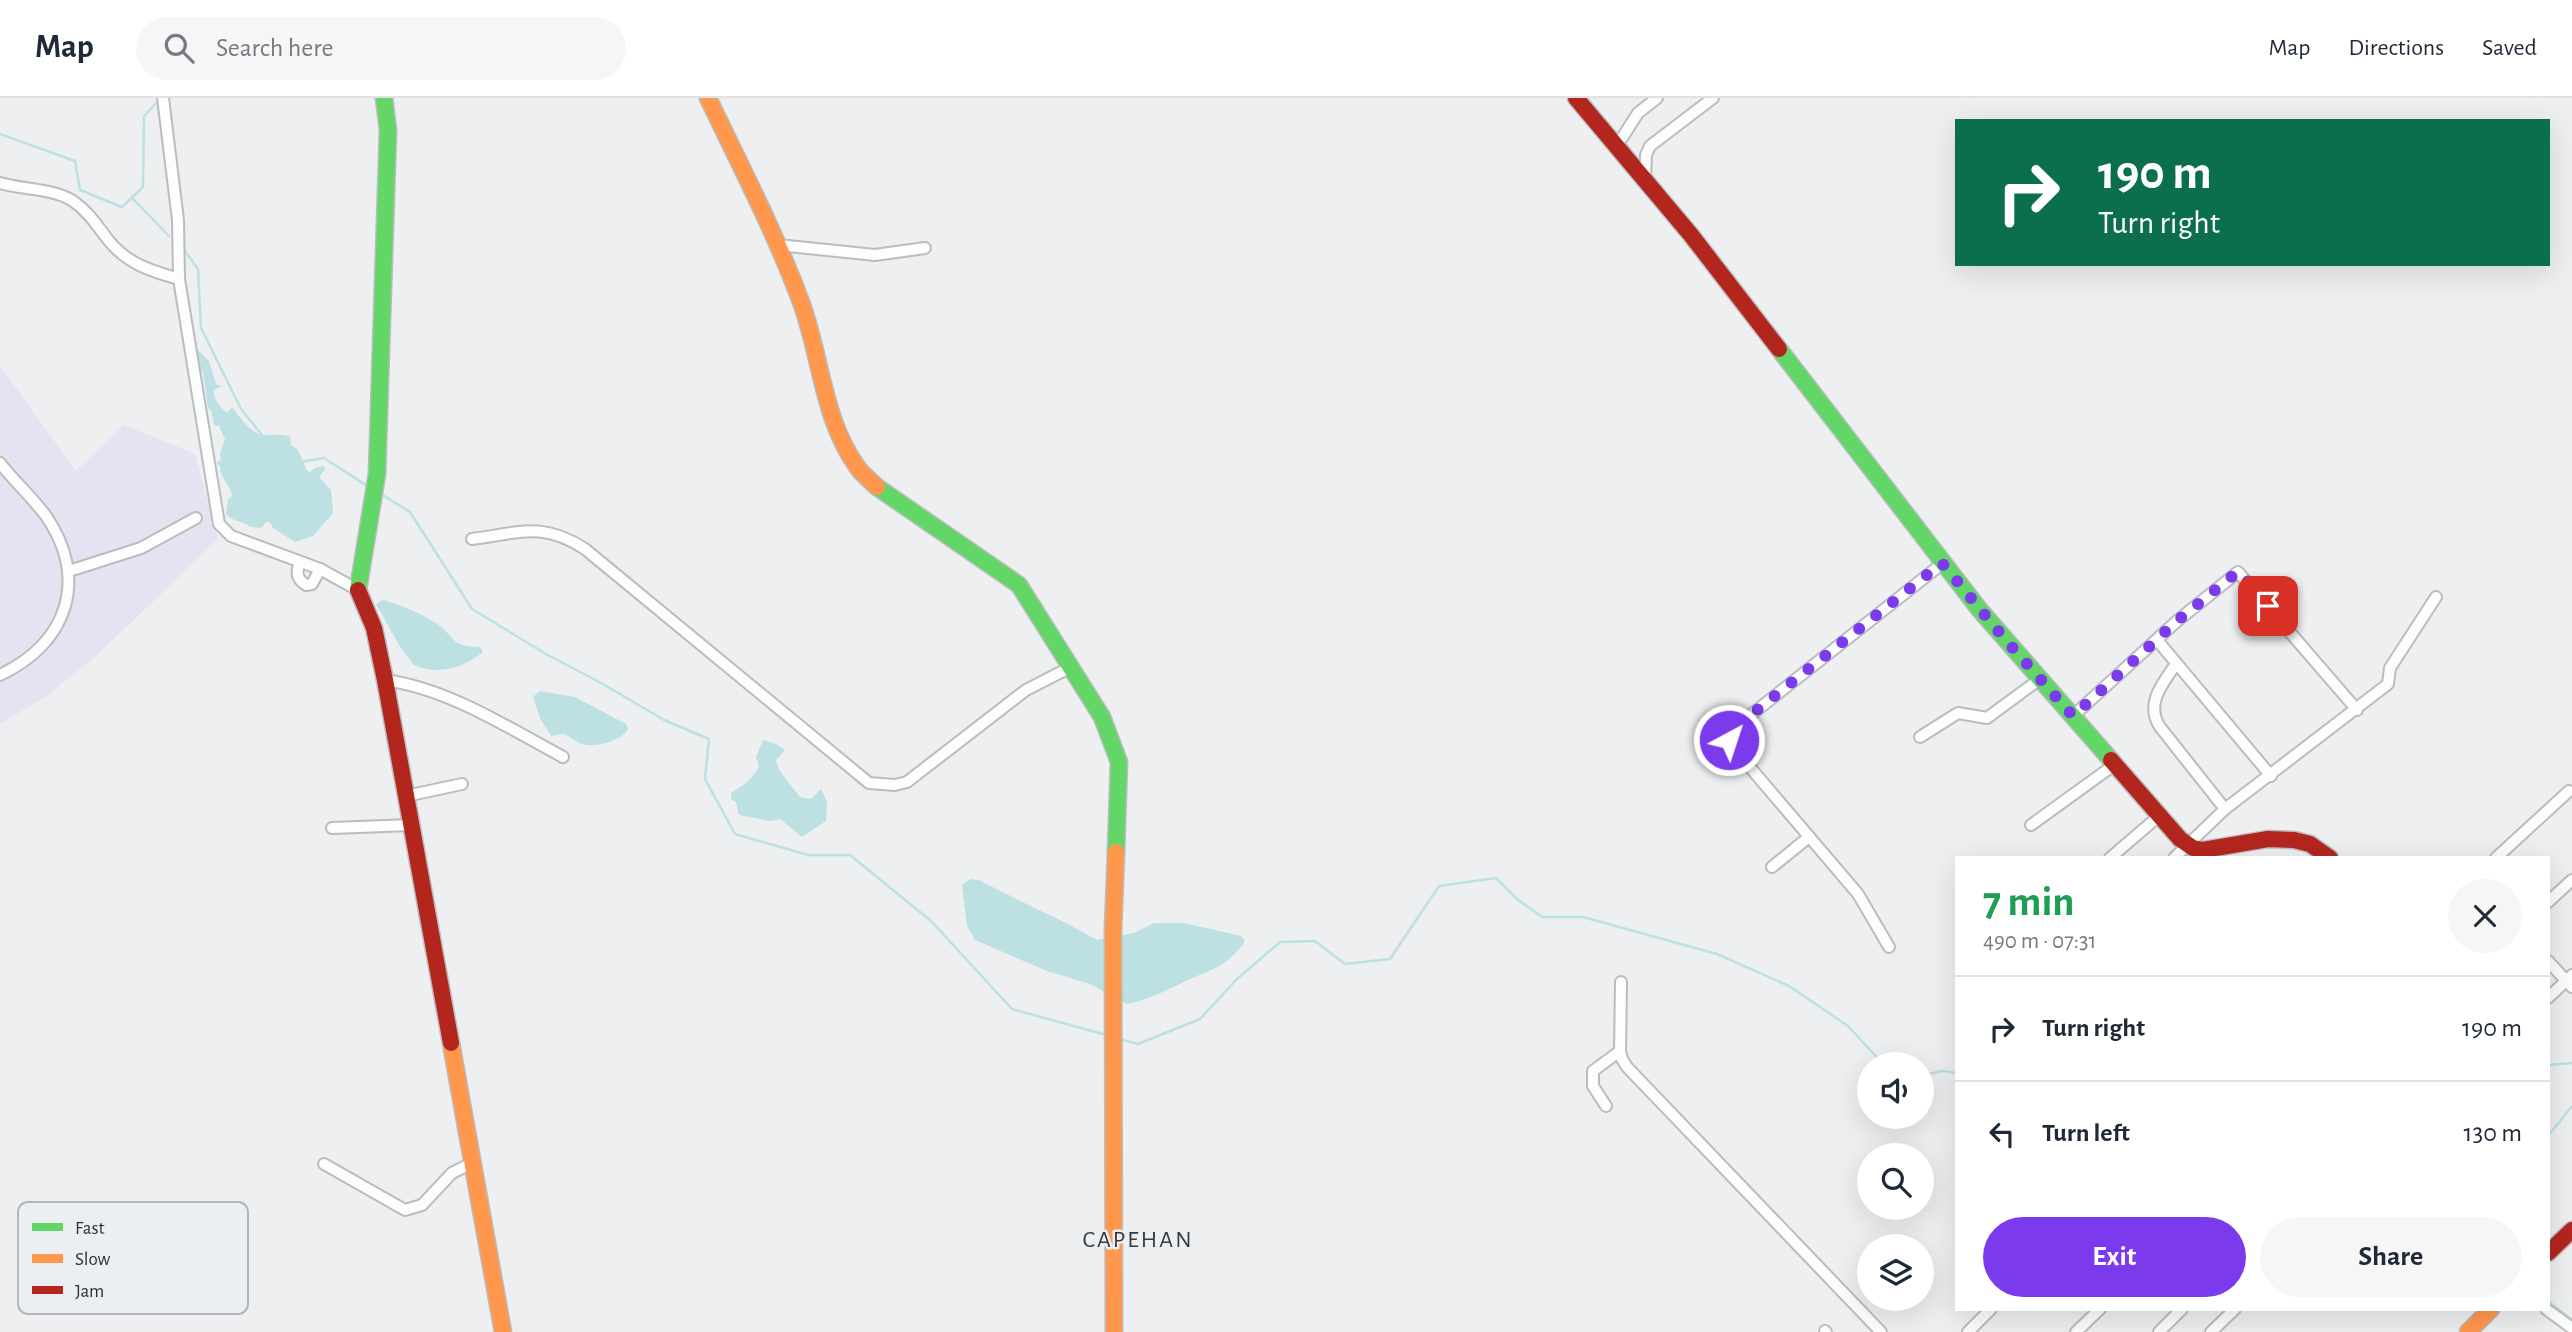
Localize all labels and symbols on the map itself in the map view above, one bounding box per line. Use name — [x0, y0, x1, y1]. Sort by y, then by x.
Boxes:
pin — [2238, 576, 2298, 636]
position arrow — [1692, 703, 1766, 777]
legend — [18, 1202, 248, 1314]
text: Fast — [75, 1219, 105, 1238]
district label: CAPEHAN — [1082, 1228, 1194, 1252]
text: Slow — [75, 1250, 111, 1269]
text: Jam — [75, 1282, 104, 1301]

